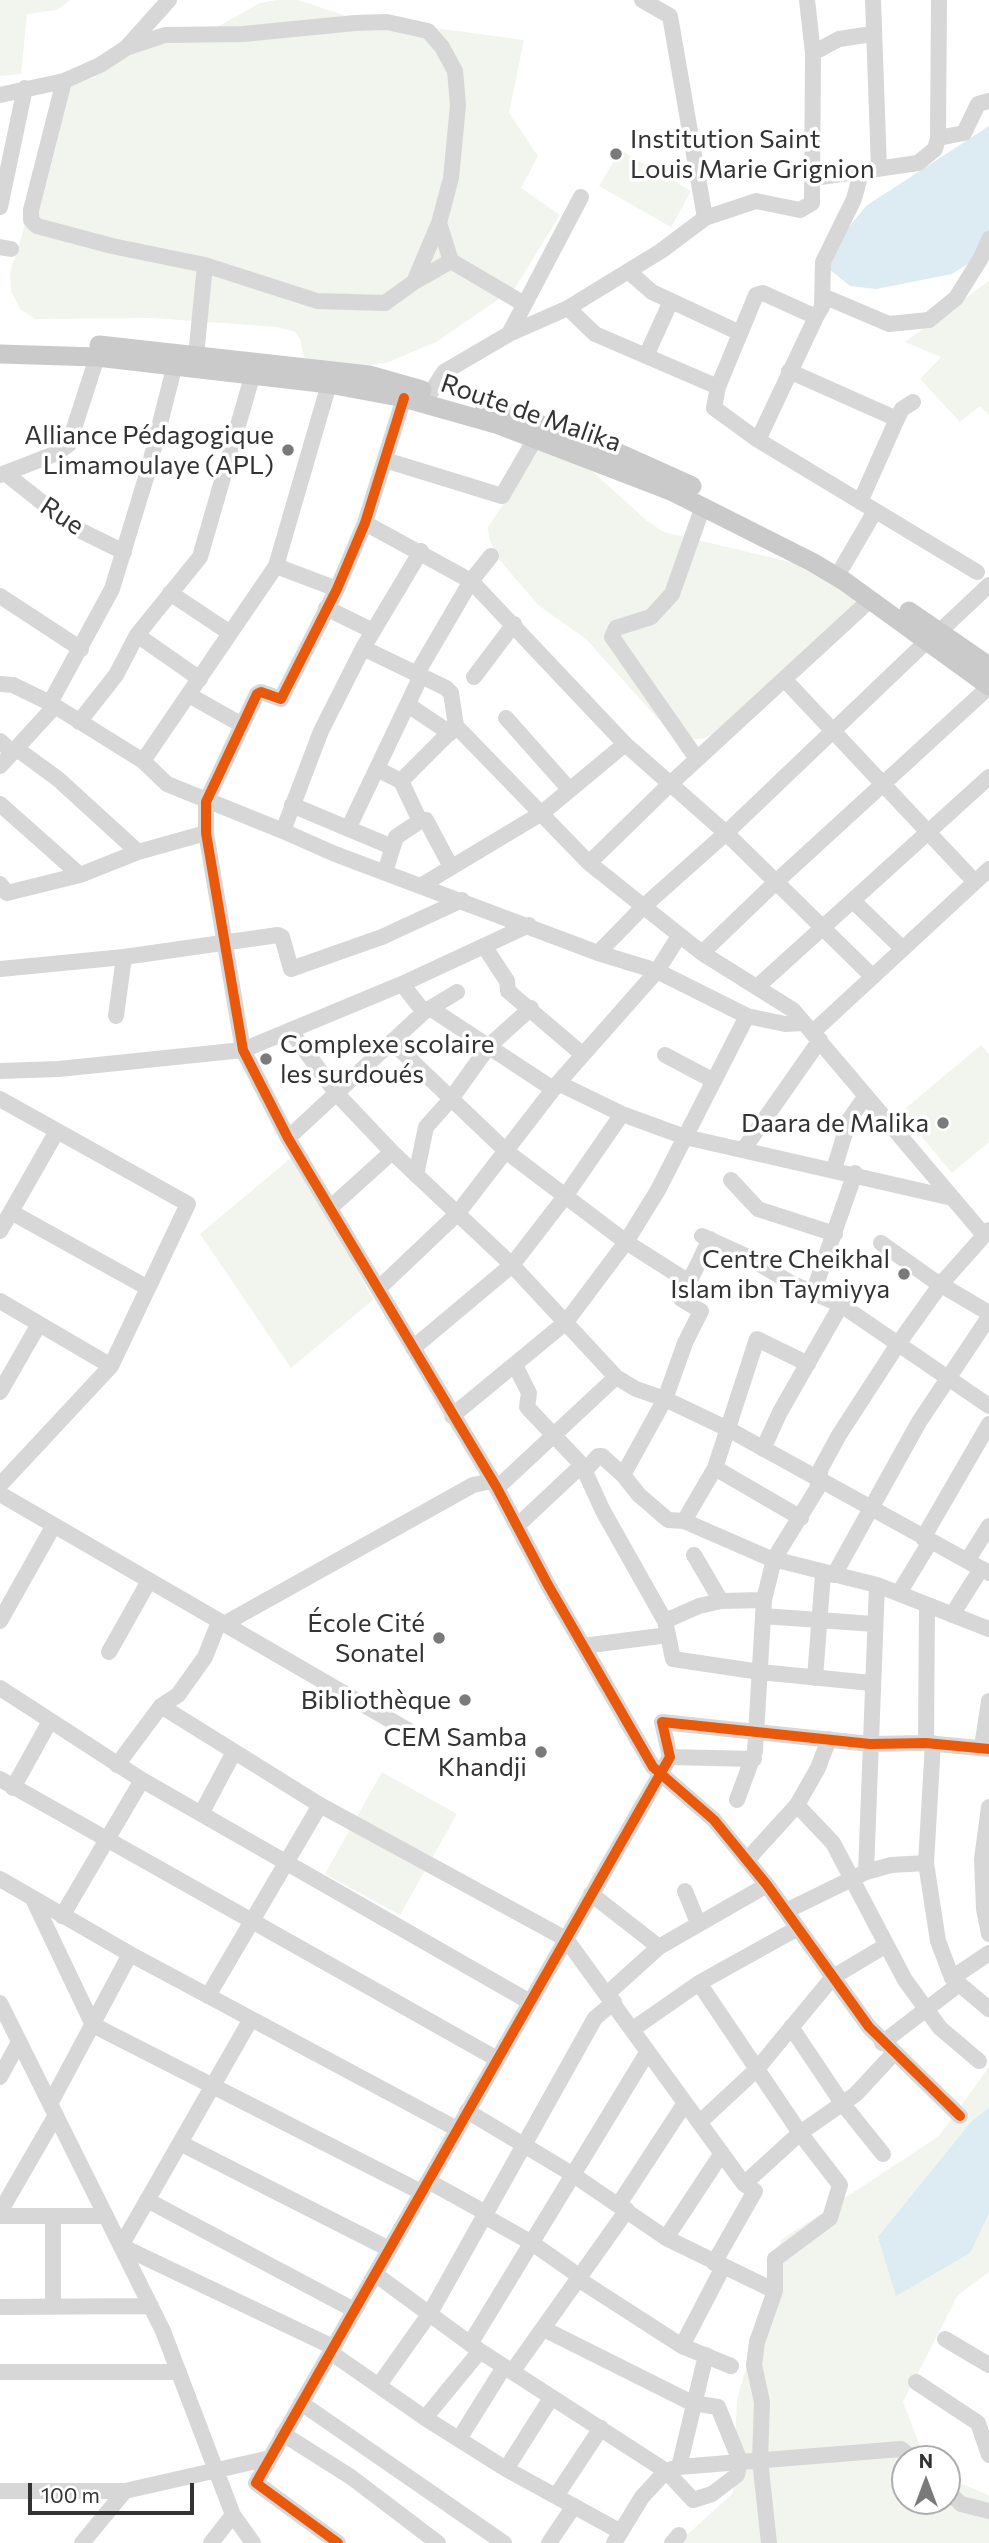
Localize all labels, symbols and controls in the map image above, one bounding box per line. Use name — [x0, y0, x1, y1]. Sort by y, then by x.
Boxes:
place label: Institution Saint Louis Marie Grignion — [630, 123, 875, 184]
marker: Institution Saint Louis Marie Grignion — [608, 146, 624, 162]
street label: Route de Malika — [437, 368, 625, 458]
place label: Alliance Pédagogique Limamoulaye (APL) — [24, 419, 274, 480]
marker: Alliance Pédagogique Limamoulaye (APL) — [280, 442, 296, 458]
street label: Rue — [34, 491, 90, 541]
place label: Complexe scolaire les surdoués — [280, 1028, 494, 1090]
marker: Complexe scolaire les surdoués — [258, 1051, 274, 1067]
place label: Daara de Malika — [741, 1107, 929, 1139]
marker: Daara de Malika — [935, 1115, 951, 1131]
place label: Centre Cheikhal Islam ibn Taymiyya — [670, 1243, 890, 1304]
marker: Centre Cheikhal Islam ibn Taymiyya — [896, 1266, 912, 1282]
place label: École Cité Sonatel — [307, 1607, 425, 1668]
marker: École Cité Sonatel — [431, 1630, 447, 1646]
place label: Bibliothèque — [301, 1684, 451, 1716]
marker: Bibliothèque — [457, 1692, 473, 1708]
place label: CEM Samba Khandji — [383, 1721, 527, 1782]
marker: CEM Samba Khandji — [533, 1744, 549, 1760]
north arrow — [891, 2445, 961, 2515]
text: N — [919, 2449, 933, 2472]
scale bar — [32, 2470, 198, 2514]
text: 100 m — [41, 2482, 100, 2507]

